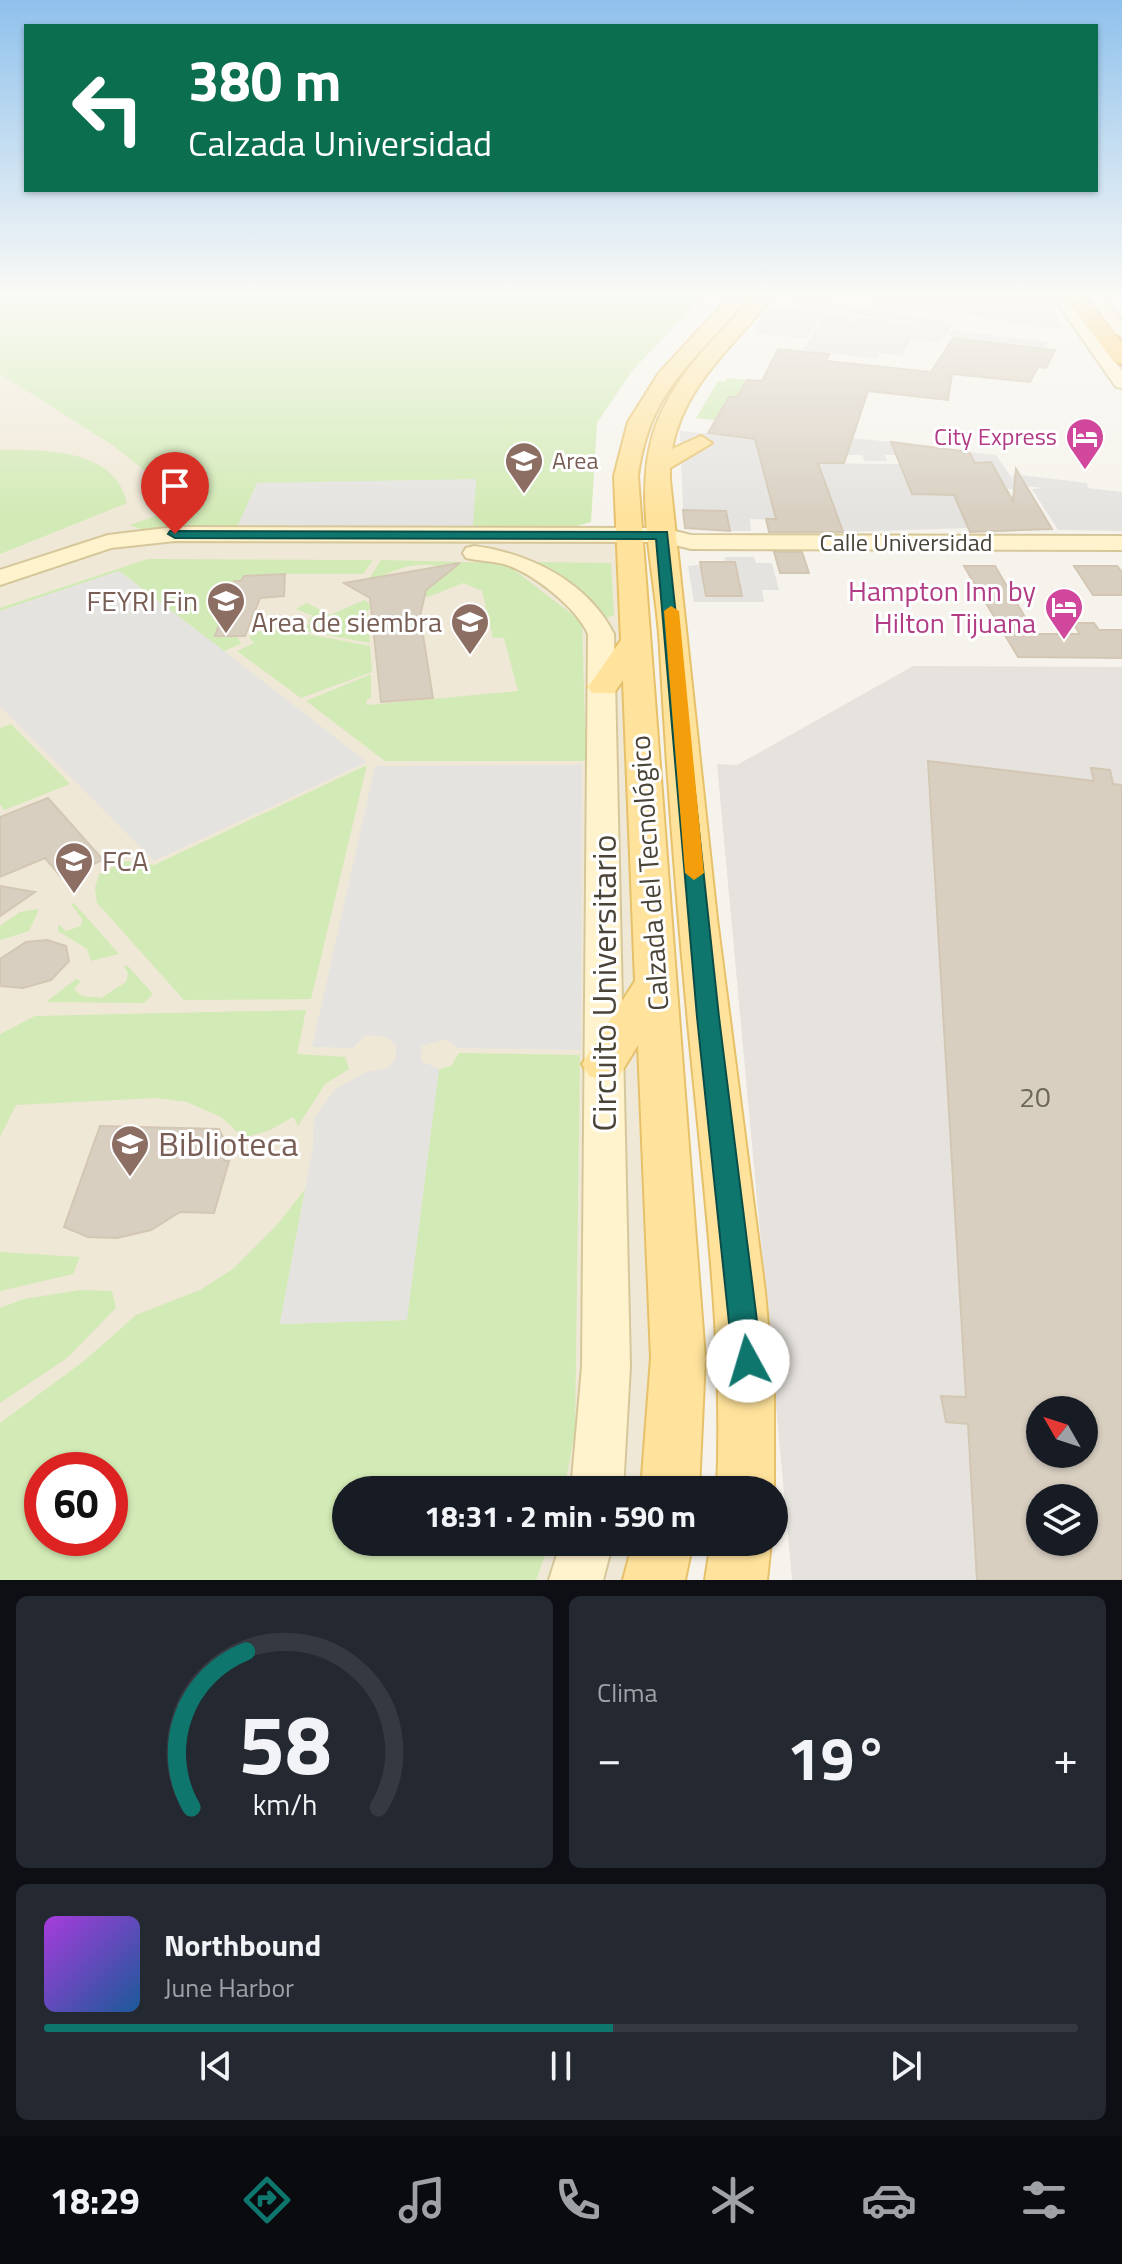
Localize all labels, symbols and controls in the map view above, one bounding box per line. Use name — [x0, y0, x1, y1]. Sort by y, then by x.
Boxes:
text: 380 m — [188, 38, 341, 123]
icon: left — [56, 56, 160, 160]
text: Calzada Universidad — [188, 115, 492, 170]
hotel icon: City Express — [1064, 416, 1106, 471]
place label: City Express — [934, 418, 1057, 454]
school or university icon: Area — [503, 440, 545, 495]
place label: Area — [552, 442, 599, 478]
pin — [141, 452, 209, 534]
icon: arrive — [153, 464, 197, 508]
street label: Calle Universidad — [820, 524, 992, 560]
place label: Hampton Inn by Hilton Tijuana — [848, 569, 1036, 644]
place label: FEYRI Fin — [87, 579, 198, 622]
school or university icon: FEYRI Fin — [205, 580, 247, 635]
hotel icon: Hampton Inn by Hilton Tijuana — [1043, 586, 1085, 641]
place label: Area de siembra — [251, 600, 442, 643]
school or university icon: Area de siembra — [449, 601, 491, 656]
street label: Calzada del Tecnológico — [617, 734, 680, 1012]
street label: Circuito Universitario — [577, 834, 629, 1132]
place label: FCA — [102, 839, 149, 882]
school or university icon: FCA — [53, 840, 95, 895]
house number: 20 — [1019, 1075, 1051, 1118]
place label: Biblioteca — [158, 1117, 298, 1169]
school or university icon: Biblioteca — [109, 1123, 151, 1178]
position arrow — [706, 1319, 790, 1403]
north arrow — [1026, 1396, 1098, 1468]
map controls — [1026, 1396, 1098, 1556]
speed limit sign: 60 — [24, 1452, 128, 1556]
button: layers — [1026, 1484, 1098, 1556]
text: 18:31 · 2 min · 590 m — [424, 1493, 696, 1539]
text: Clima — [597, 1673, 658, 1712]
text: 58 — [238, 1680, 331, 1806]
text: 19° — [787, 1712, 888, 1803]
text: − — [597, 1724, 622, 1791]
text: + — [1053, 1724, 1078, 1791]
text: km/h — [252, 1783, 317, 1826]
text: Northbound — [164, 1922, 321, 1968]
text: June Harbor — [164, 1968, 294, 2007]
icon: previous — [194, 2044, 238, 2088]
icon: pause — [539, 2044, 583, 2088]
icon: next — [884, 2044, 928, 2088]
icon: directions — [239, 2172, 295, 2228]
icon: music — [394, 2172, 450, 2228]
icon: phone — [550, 2172, 606, 2228]
icon: climate — [705, 2172, 761, 2228]
icon: car — [861, 2172, 917, 2228]
icon: filters — [1016, 2172, 1072, 2228]
text: 18:29 — [50, 2173, 140, 2228]

